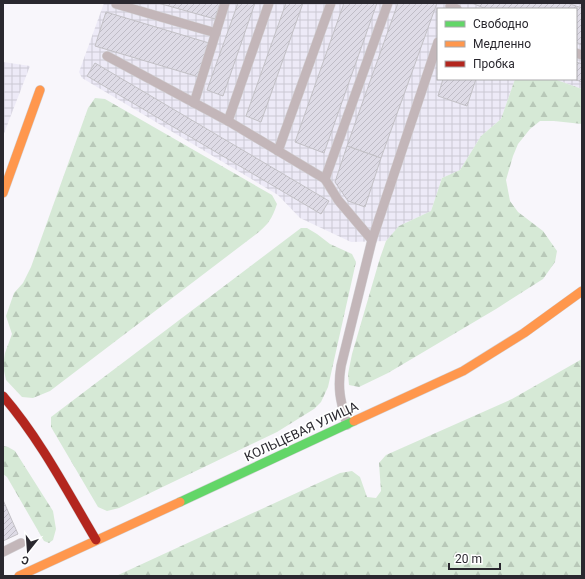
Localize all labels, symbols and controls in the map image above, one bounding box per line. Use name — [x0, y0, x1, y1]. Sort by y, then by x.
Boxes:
legend — [437, 8, 577, 80]
text: Свободно — [473, 17, 529, 31]
text: Медленно — [473, 37, 531, 51]
text: Пробка — [473, 57, 515, 71]
street label: КОЛЬЦЕВАЯ УЛИЦА — [242, 398, 361, 464]
north arrow — [8, 531, 48, 571]
scale bar — [449, 545, 500, 571]
text: 20 m — [455, 552, 482, 566]
text: С — [20, 553, 31, 567]

